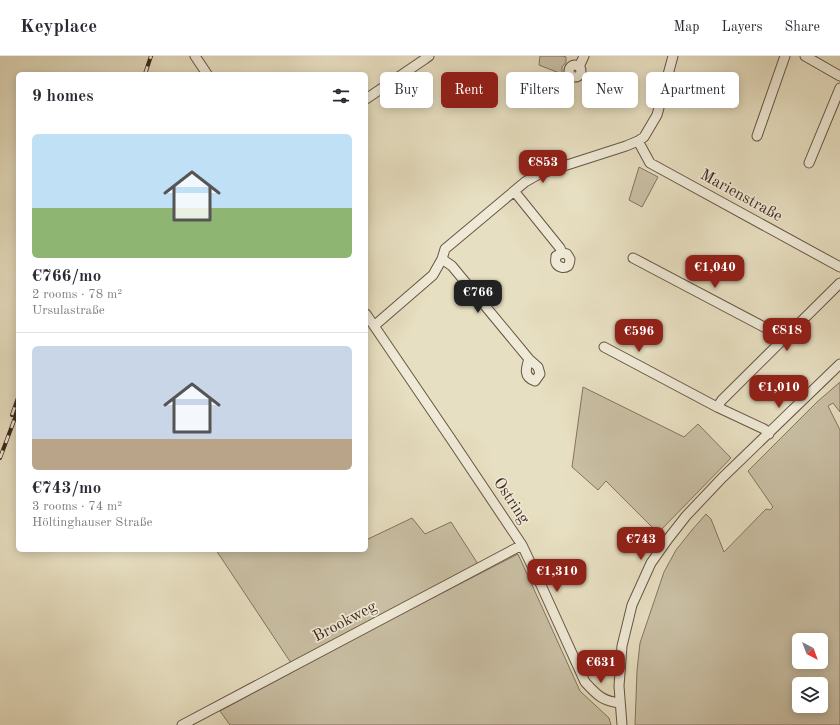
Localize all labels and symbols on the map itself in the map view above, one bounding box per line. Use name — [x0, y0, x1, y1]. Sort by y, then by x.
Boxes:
pin: €853 — [519, 150, 567, 184]
street label: Marienstraße — [697, 167, 785, 225]
pin: €1,040 — [682, 255, 748, 289]
pin: €766 — [454, 280, 502, 314]
pin: €818 — [763, 318, 811, 352]
pin: €596 — [615, 319, 663, 353]
pin: €1,010 — [746, 375, 812, 409]
street label: Ostring — [490, 475, 532, 527]
pin: €743 — [617, 527, 665, 561]
pin: €1,310 — [524, 559, 590, 593]
street label: Brookweg — [311, 598, 380, 645]
north arrow — [792, 633, 828, 669]
pin: €631 — [577, 650, 625, 684]

